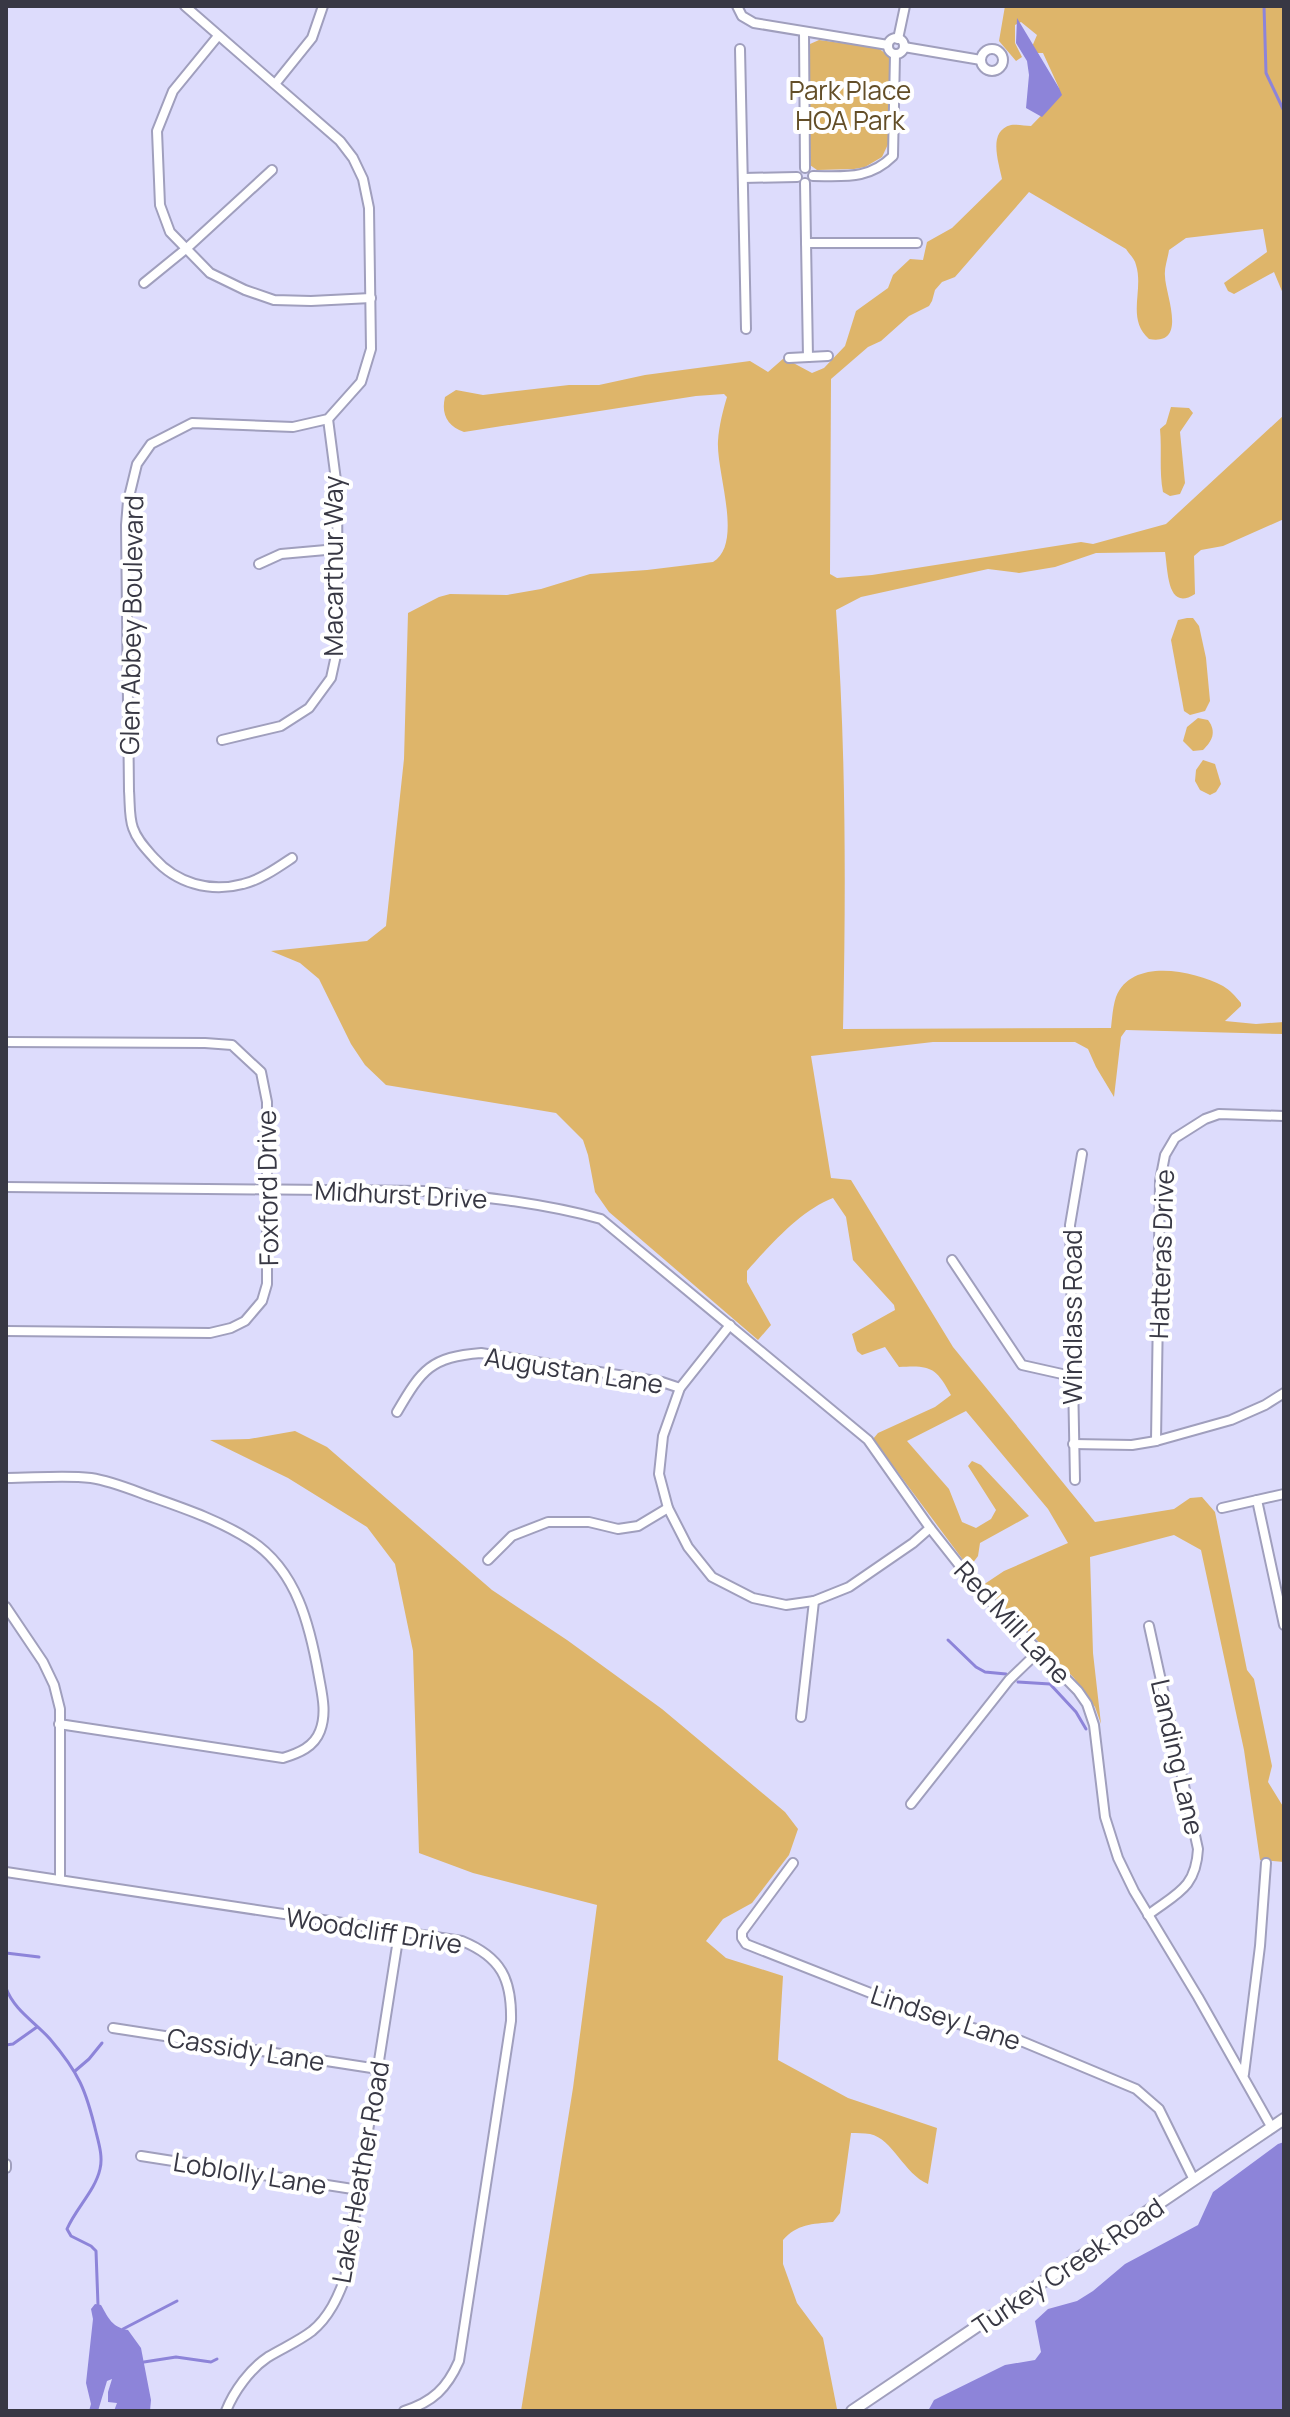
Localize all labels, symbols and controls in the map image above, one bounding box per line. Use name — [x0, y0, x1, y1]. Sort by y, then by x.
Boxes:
park label: Park Place HOA Park — [789, 72, 911, 138]
street label: Macarthur Way — [315, 475, 351, 656]
street label: Glen Abbey Boulevard — [111, 495, 151, 755]
street label: Foxford Drive — [248, 1110, 286, 1266]
street label: Hatteras Drive — [1140, 1169, 1182, 1339]
street label: Midhurst Drive — [314, 1171, 488, 1217]
street label: Windlass Road — [1054, 1229, 1090, 1405]
street label: Augustan Lane — [482, 1338, 666, 1402]
street label: Red Mill Lane — [947, 1553, 1079, 1691]
street label: Landing Lane — [1143, 1676, 1213, 1838]
street label: Woodcliff Drive — [283, 1898, 465, 1962]
street label: Lindsey Lane — [866, 1976, 1026, 2058]
street label: Cassidy Lane — [165, 2019, 327, 2079]
street label: Lake Heather Road — [323, 2058, 397, 2286]
street label: Loblolly Lane — [171, 2143, 329, 2203]
street label: Turkey Creek Road — [965, 2189, 1171, 2343]

